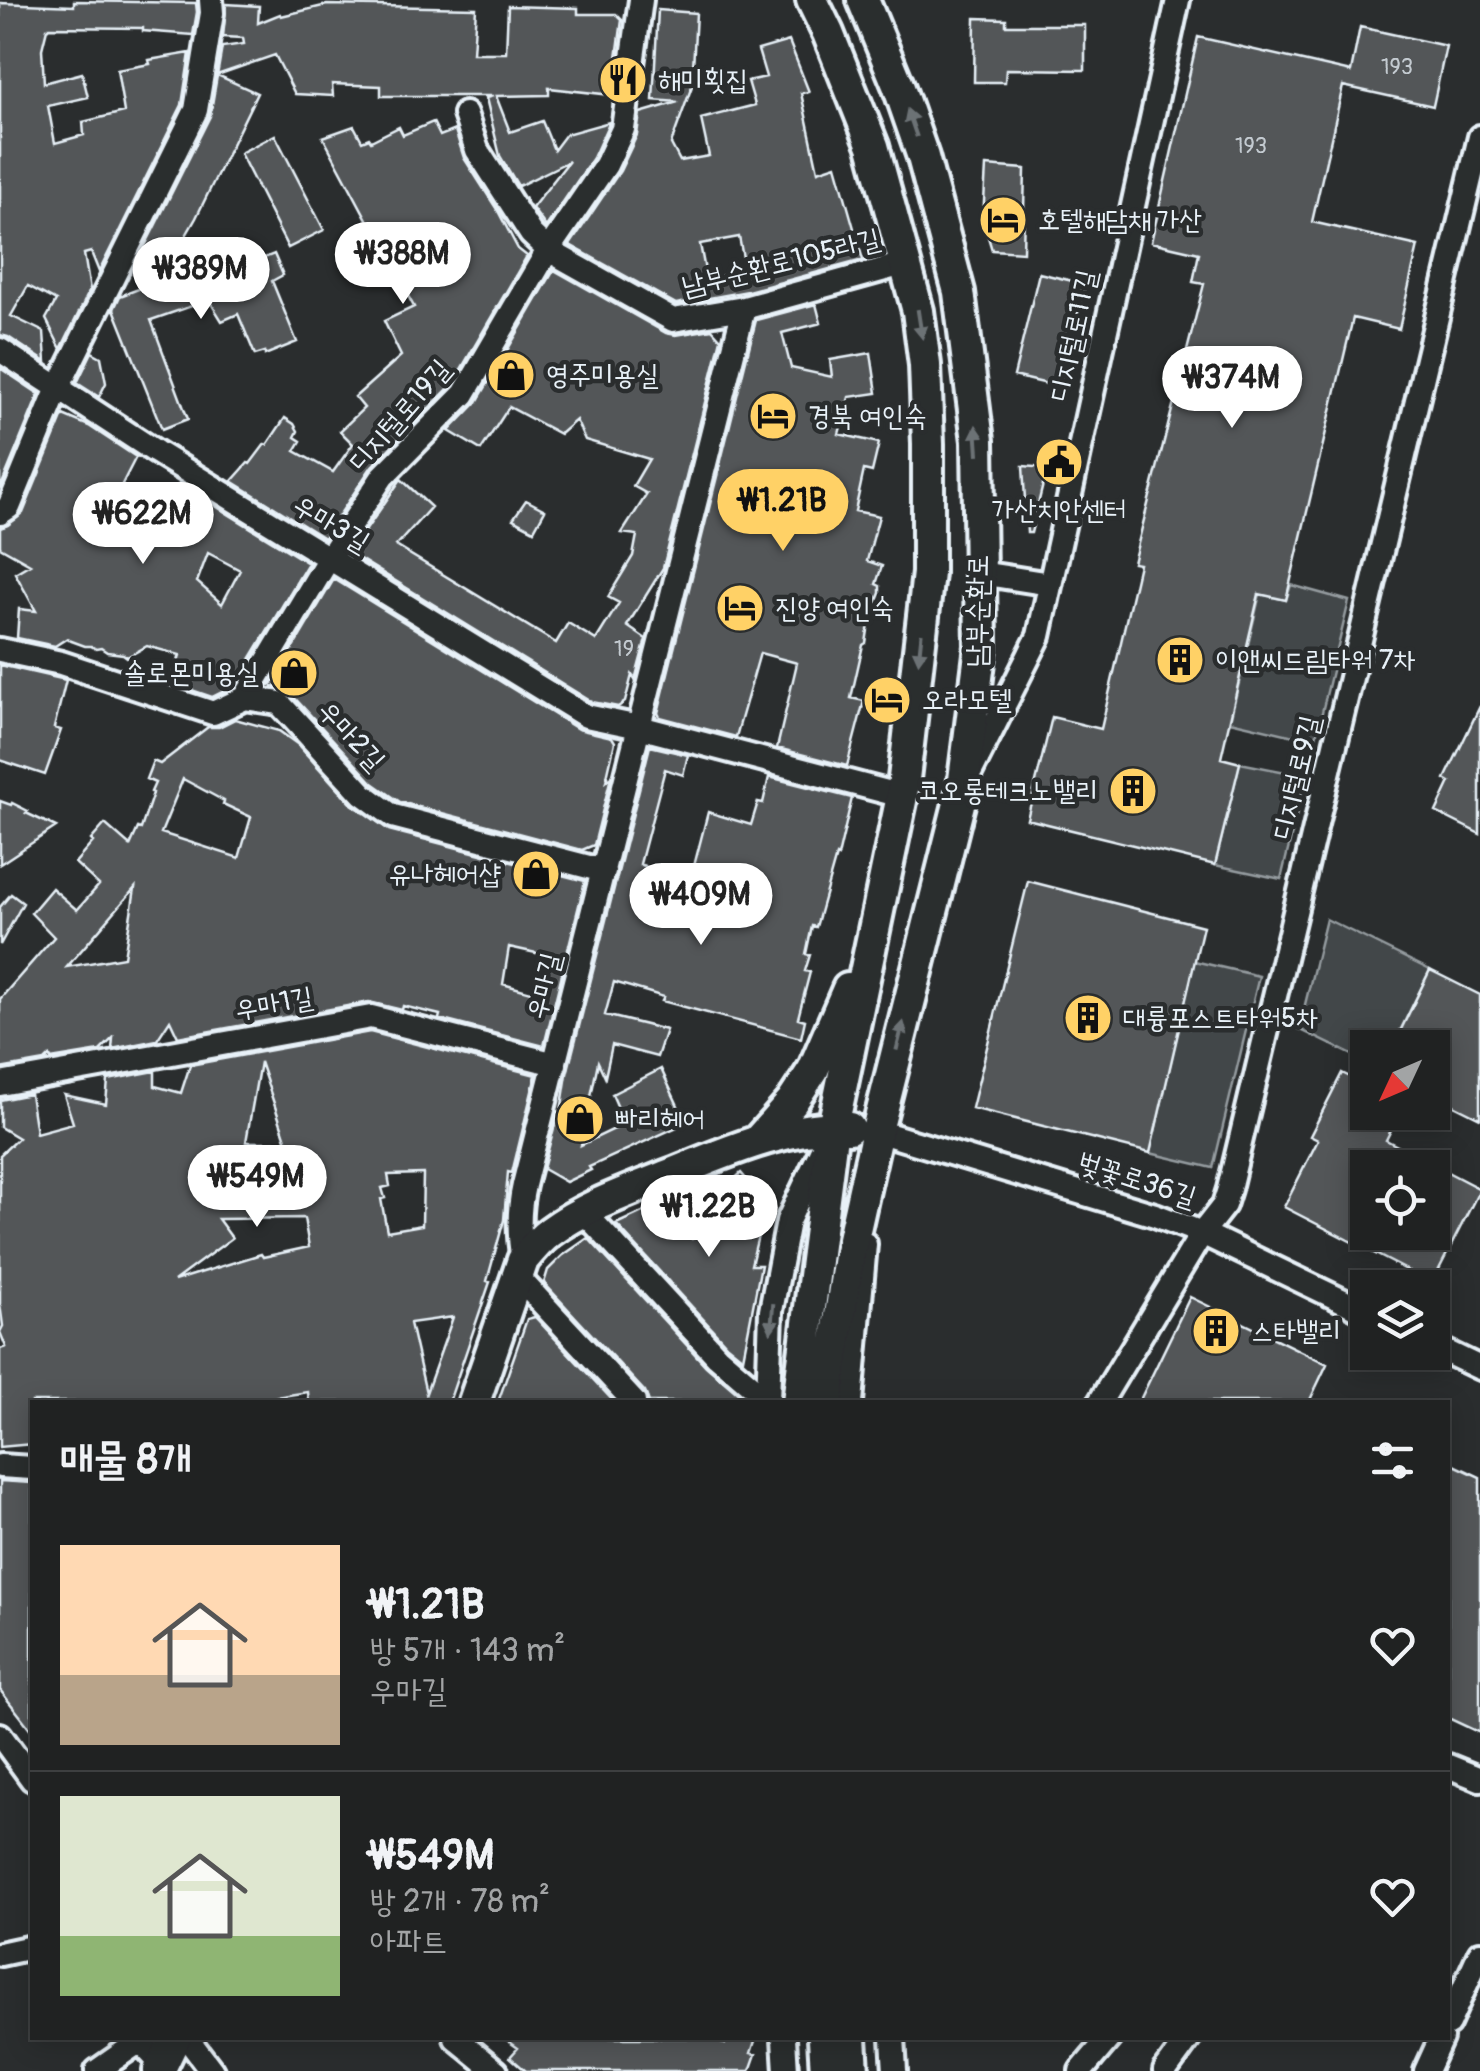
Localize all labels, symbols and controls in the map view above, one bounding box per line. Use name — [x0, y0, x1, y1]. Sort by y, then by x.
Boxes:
house number: 193 — [1381, 53, 1413, 81]
restaurant icon: 해미횟집 — [597, 54, 649, 106]
place label: 해미횟집 — [658, 63, 748, 98]
one-way arrow — [903, 107, 918, 137]
house number: 193 — [1235, 132, 1267, 160]
hotel icon: 호텔해담채 가산 — [977, 194, 1029, 246]
place label: 호텔해담채 가산 — [1038, 203, 1202, 238]
street label: 남부순환로105라길 — [678, 221, 884, 305]
pin: ₩388M — [333, 222, 473, 307]
text: ₩388M — [357, 234, 449, 274]
pin: ₩389M — [131, 237, 271, 322]
text: ₩389M — [155, 249, 247, 289]
street label: 디지털로11길 — [1043, 267, 1105, 405]
one-way arrow — [912, 309, 928, 340]
pin: ₩374M — [1162, 346, 1302, 431]
shop icon: 영주미용실 — [485, 349, 537, 401]
street label: 디지털로19길 — [342, 352, 458, 480]
place label: 영주미용실 — [546, 358, 659, 393]
text: ₩374M — [1184, 358, 1280, 398]
hotel icon: 경북 여인숙 — [747, 390, 799, 442]
place label: 경북 여인숙 — [808, 399, 927, 434]
one-way arrow — [969, 424, 985, 455]
public building icon: 가산치안센터 — [1033, 436, 1085, 488]
pin: ₩1.21B — [702, 469, 864, 554]
text: ₩1.21B — [739, 481, 827, 521]
pin: ₩622M — [73, 482, 213, 567]
street label: 우마3길 — [286, 488, 376, 560]
place label: 가산치안센터 — [991, 493, 1127, 528]
text: ₩622M — [95, 494, 191, 534]
street label: 남부순환로 — [960, 554, 996, 668]
hotel icon: 진양 여인숙 — [714, 582, 766, 634]
place label: 진양 여인숙 — [775, 591, 894, 626]
one-way arrow — [912, 633, 928, 664]
building icon: 이앤씨드림타워 7차 — [1154, 634, 1206, 686]
house number: 19 — [614, 635, 634, 663]
place label: 이앤씨드림타워 7차 — [1215, 643, 1416, 678]
shop icon: 솔로몬미용실 — [268, 647, 320, 699]
place label: 솔로몬미용실 — [124, 656, 259, 691]
hotel icon: 오라모텔 — [861, 674, 913, 726]
place label: 오라모텔 — [922, 683, 1012, 718]
street label: 우마2길 — [310, 694, 392, 778]
street label: 디지털로9길 — [1266, 712, 1328, 844]
building icon: 코오롱테크노밸리 — [1107, 765, 1159, 817]
place label: 코오롱테크노밸리 — [918, 774, 1098, 809]
shop icon: 유나헤어샵 — [510, 848, 562, 900]
place label: 유나헤어샵 — [388, 857, 501, 892]
pin: ₩409M — [631, 863, 771, 948]
text: ₩409M — [651, 875, 751, 915]
street label: 우마길 — [519, 949, 569, 1023]
street label: 우마1길 — [232, 980, 316, 1028]
building icon: 대륭포스트타워5차 — [1062, 992, 1114, 1044]
place label: 대륭포스트타워5차 — [1123, 1001, 1318, 1036]
one-way arrow — [893, 1020, 909, 1051]
north arrow — [1350, 1030, 1450, 1130]
map controls — [1350, 1030, 1450, 1370]
shop icon: 빠리헤어 — [554, 1093, 606, 1145]
place label: 빠리헤어 — [615, 1102, 705, 1137]
street label: 벚꽃로36길 — [1074, 1144, 1200, 1216]
pin: ₩549M — [187, 1145, 327, 1230]
button: locate — [1350, 1150, 1450, 1250]
text: ₩549M — [210, 1157, 304, 1197]
pin: ₩1.22B — [628, 1175, 790, 1260]
text: ₩1.22B — [663, 1187, 755, 1227]
button: layers — [1350, 1270, 1450, 1370]
one-way arrow — [763, 1302, 779, 1334]
building icon: 스타밸리 — [1190, 1305, 1242, 1357]
place label: 스타밸리 — [1251, 1314, 1341, 1349]
icon: filters — [1365, 1433, 1420, 1488]
text: 매물 8개 — [60, 1434, 192, 1486]
text: ₩1.21B — [370, 1579, 485, 1631]
icon: home — [140, 1585, 260, 1705]
icon: heart — [1365, 1618, 1420, 1673]
text: 방 5개 · 143 m² — [370, 1631, 565, 1671]
text: 우마길 — [370, 1671, 447, 1711]
text: ₩549M — [370, 1830, 494, 1882]
icon: home — [140, 1836, 260, 1956]
icon: heart — [1365, 1869, 1420, 1924]
text: 방 2개 · 78 m² — [370, 1882, 550, 1922]
text: 아파트 — [370, 1922, 447, 1962]

